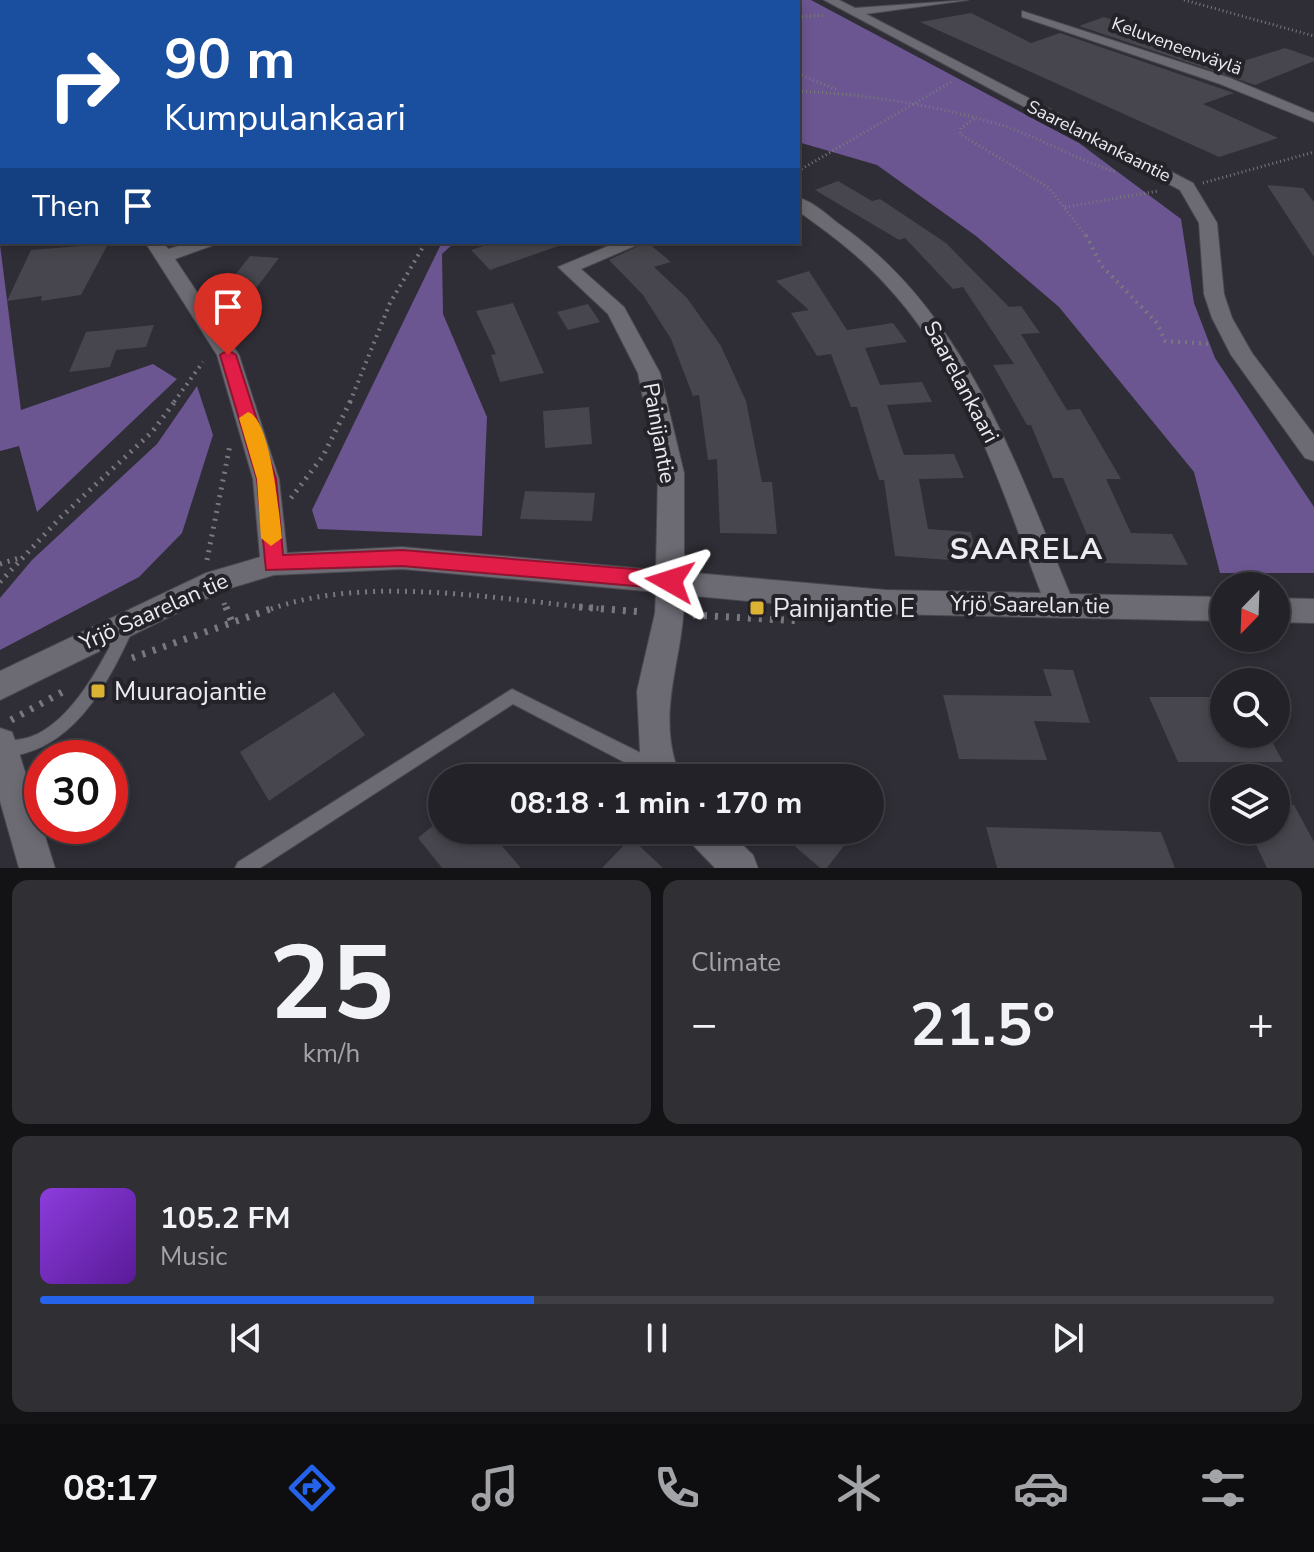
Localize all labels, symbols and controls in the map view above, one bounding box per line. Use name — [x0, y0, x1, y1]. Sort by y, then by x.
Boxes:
street label: Keluveneenväylä — [1109, 11, 1245, 81]
text: 90 m — [164, 21, 295, 98]
icon: right — [32, 32, 136, 136]
text: Kumpulankaari — [164, 94, 406, 143]
street label: Saarelankankaantie — [1023, 94, 1175, 188]
icon: arrive — [116, 184, 160, 228]
text: Then — [32, 186, 100, 227]
pin — [194, 273, 262, 355]
icon: arrive — [206, 285, 250, 329]
street label: Saarelankaari — [916, 316, 1006, 448]
street label: Painijantie — [635, 380, 683, 486]
district label: SAARELA — [950, 529, 1104, 570]
position arrow — [628, 539, 712, 623]
street label: Yrjö Saarelan tie — [74, 566, 233, 659]
north arrow — [1210, 572, 1290, 652]
map controls — [1210, 572, 1290, 844]
street label: Yrjö Saarelan tie — [949, 589, 1110, 621]
place label: Painijantie E — [773, 591, 915, 626]
marker: Painijantie E — [748, 599, 766, 617]
button: search — [1210, 668, 1290, 748]
place label: Muuraojantie — [114, 674, 266, 709]
marker: Muuraojantie — [89, 682, 107, 700]
speed limit sign: 30 — [24, 740, 128, 844]
button: layers — [1210, 764, 1290, 844]
text: 08:18 · 1 min · 170 m — [510, 783, 802, 824]
text: 25 — [269, 913, 394, 1055]
text: Climate — [691, 945, 781, 980]
text: 21.5° — [910, 984, 1055, 1066]
text: − — [691, 995, 717, 1055]
text: + — [1248, 995, 1274, 1055]
text: km/h — [303, 1036, 360, 1071]
text: 105.2 FM — [160, 1198, 290, 1239]
text: Music — [160, 1239, 227, 1274]
icon: previous — [224, 1316, 268, 1360]
icon: pause — [635, 1316, 679, 1360]
icon: next — [1046, 1316, 1090, 1360]
icon: directions — [284, 1460, 340, 1516]
icon: music — [467, 1460, 523, 1516]
icon: phone — [649, 1460, 705, 1516]
icon: climate — [831, 1460, 887, 1516]
icon: car — [1013, 1460, 1069, 1516]
icon: filters — [1195, 1460, 1251, 1516]
text: 08:17 — [63, 1464, 158, 1513]

